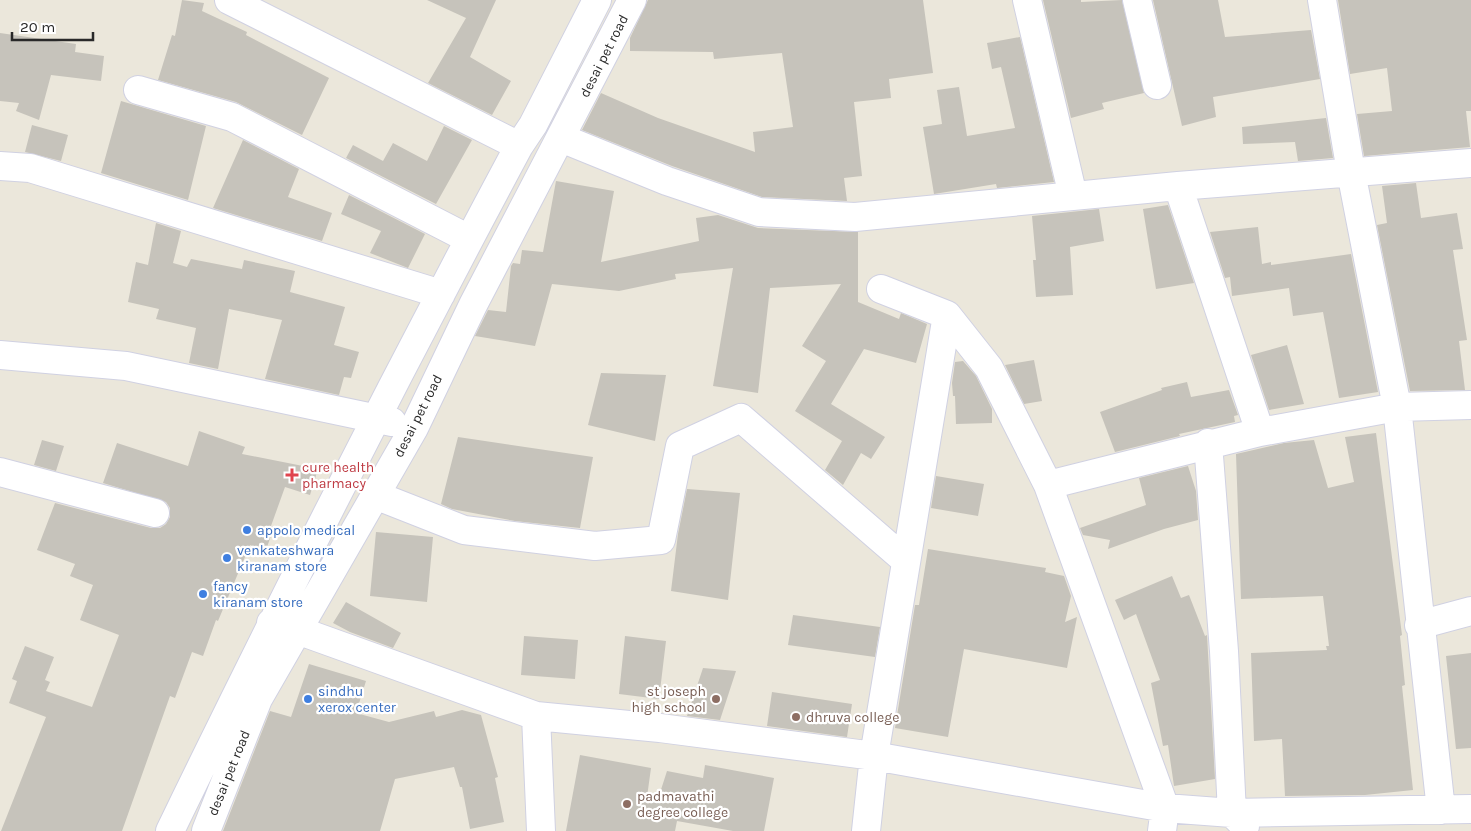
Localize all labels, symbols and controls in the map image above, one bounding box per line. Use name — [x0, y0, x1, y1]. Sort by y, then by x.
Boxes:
scale bar — [12, 10, 94, 42]
street label: desai pet road — [576, 12, 632, 100]
text: 20 m — [20, 18, 55, 36]
street label: desai pet road — [390, 372, 446, 460]
place label: cure health pharmacy — [302, 459, 374, 492]
marker: cure health pharmacy — [286, 469, 298, 481]
place label: appolo medical — [257, 522, 355, 539]
marker: appolo medical — [241, 524, 253, 536]
place label: venkateshwara kiranam store — [237, 542, 334, 575]
marker: venkateshwara kiranam store — [221, 552, 233, 564]
place label: fancy kiranam store — [213, 578, 303, 611]
marker: fancy kiranam store — [197, 588, 209, 600]
place label: sindhu xerox center — [318, 683, 397, 716]
place label: st joseph high school — [631, 683, 706, 716]
marker: sindhu xerox center — [302, 693, 314, 705]
marker: st joseph high school — [710, 693, 722, 705]
place label: dhruva college — [806, 709, 899, 726]
marker: dhruva college — [790, 711, 802, 723]
street label: desai pet road — [204, 728, 254, 818]
place label: padmavathi degree college — [637, 788, 728, 821]
marker: padmavathi degree college — [621, 798, 633, 810]

